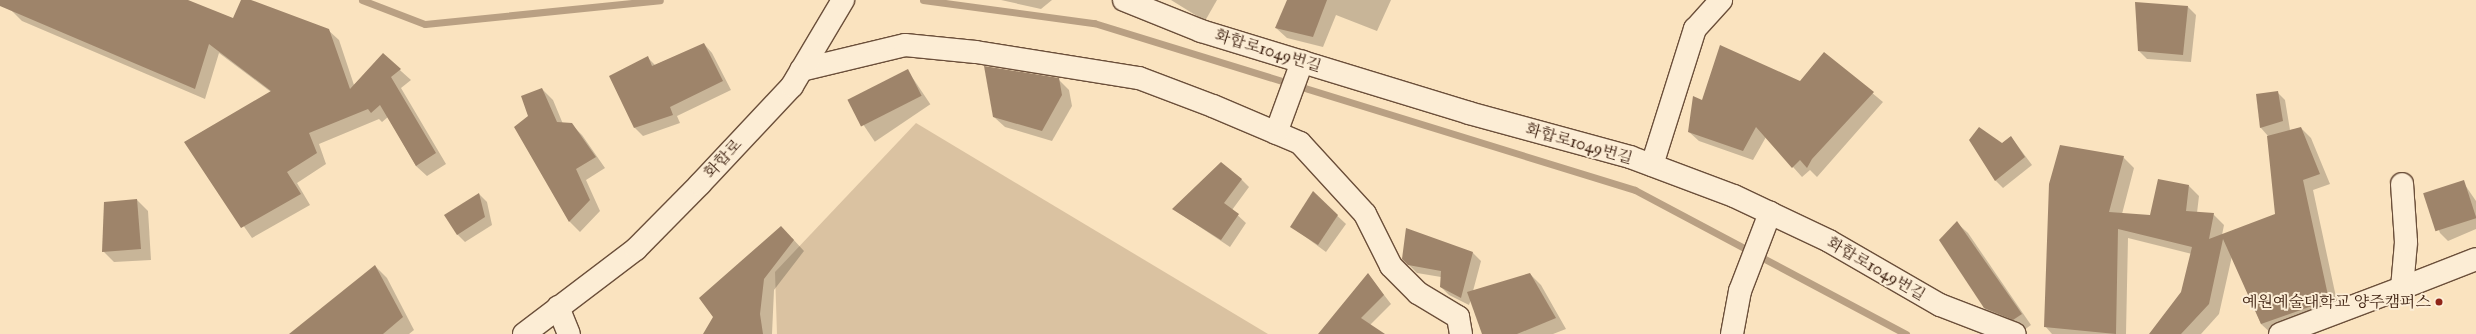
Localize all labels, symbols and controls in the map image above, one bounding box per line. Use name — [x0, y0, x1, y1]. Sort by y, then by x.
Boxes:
street label: 화합로1049번길 — [1212, 26, 1324, 76]
street label: 화합로1049번길 — [1523, 120, 1635, 168]
street label: 화합로 — [700, 135, 746, 183]
street label: 화합로1049번길 — [1823, 233, 1929, 305]
place label: 예원예술대학교 양주캠퍼스 — [2242, 292, 2431, 312]
marker: 예원예술대학교 양주캠퍼스 — [2434, 297, 2444, 307]

